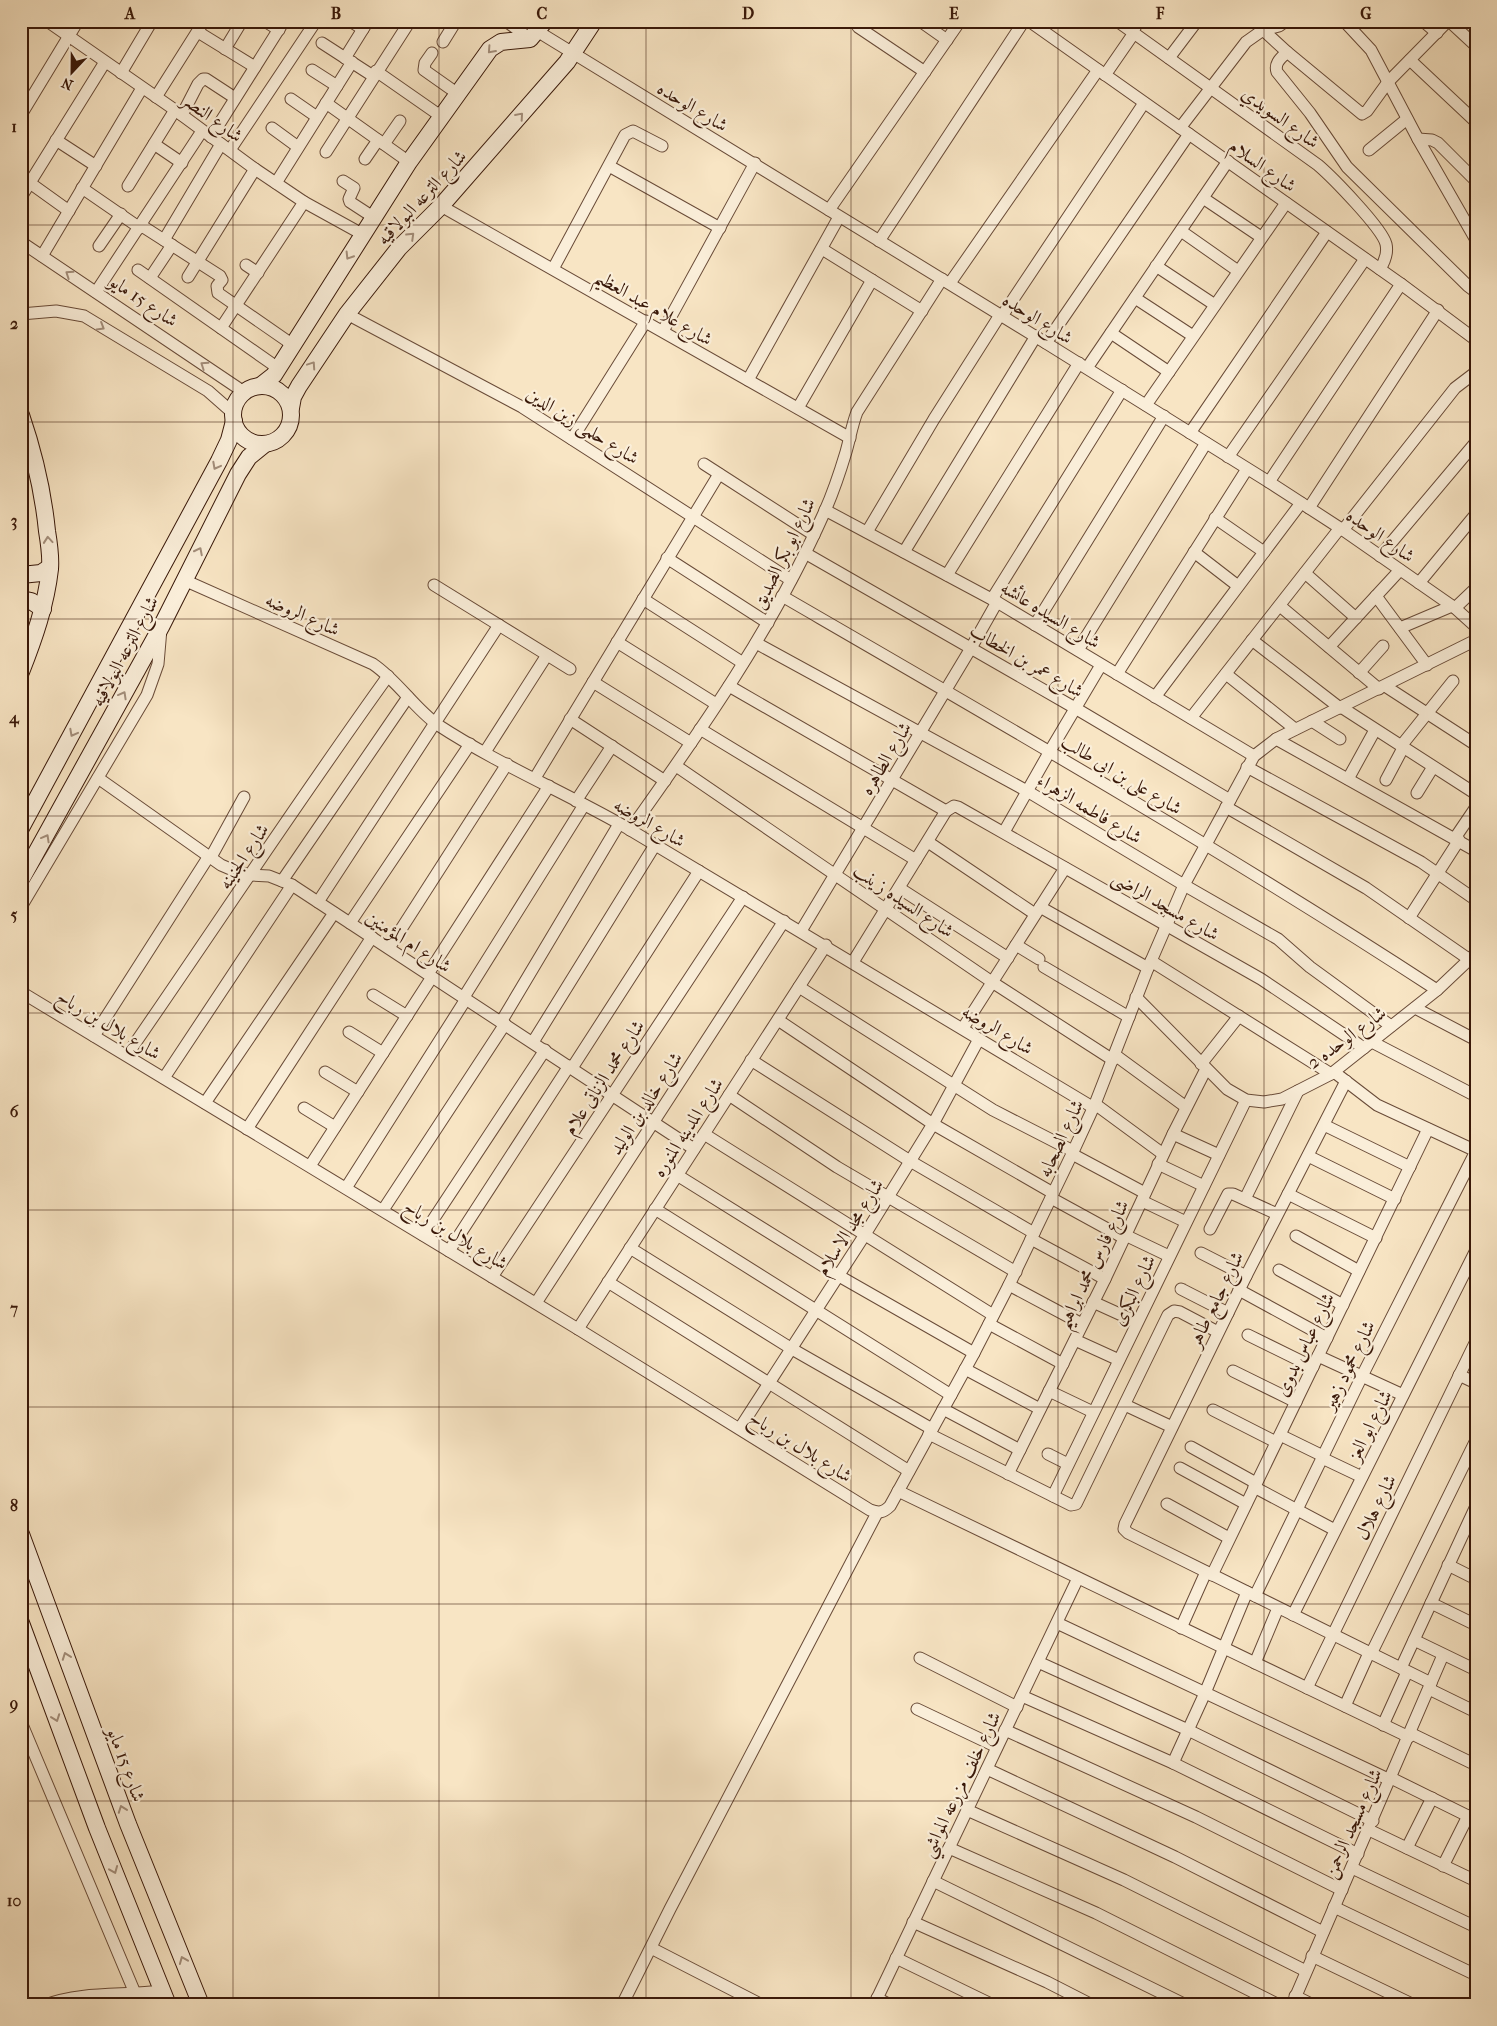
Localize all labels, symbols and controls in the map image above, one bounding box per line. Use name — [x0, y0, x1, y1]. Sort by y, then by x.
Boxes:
text: A — [124, 4, 136, 23]
text: B — [331, 4, 341, 23]
text: C — [537, 4, 548, 23]
text: D — [742, 4, 754, 23]
text: E — [949, 4, 959, 23]
text: F — [1155, 4, 1165, 23]
text: G — [1360, 4, 1372, 23]
one-way arrow — [487, 44, 496, 53]
north arrow — [48, 48, 98, 98]
text: N — [59, 74, 75, 93]
street label: شارع الوحده — [651, 77, 732, 140]
street label: شارع السويدي — [1235, 82, 1323, 156]
street label: شارع النصر — [174, 87, 247, 150]
one-way arrow — [514, 112, 523, 121]
text: 1 — [11, 117, 17, 136]
street label: شارع السلام — [1222, 135, 1300, 201]
street label: شارع الترعه البولاقيه — [372, 146, 474, 252]
one-way arrow — [405, 233, 414, 242]
one-way arrow — [346, 250, 355, 259]
street label: شارع علام عبد العظيم — [587, 265, 716, 357]
street label: شارع 15 مايو — [101, 269, 182, 335]
one-way arrow — [65, 271, 75, 280]
street label: شارع الوحده — [996, 289, 1077, 352]
text: 2 — [10, 314, 18, 333]
one-way arrow — [96, 320, 105, 330]
one-way arrow — [200, 361, 209, 371]
one-way arrow — [306, 361, 316, 370]
street label: شارع حلمى زين الدين — [520, 382, 643, 473]
one-way arrow — [212, 461, 222, 470]
street label: شارع ابو بكر الصديق — [748, 494, 824, 614]
street label: شارع الوحده — [1340, 504, 1419, 571]
text: 3 — [11, 511, 17, 531]
one-way arrow — [43, 536, 54, 544]
one-way arrow — [193, 548, 203, 557]
street label: شارع السيده عائشه — [995, 576, 1104, 657]
street label: شارع الروضه — [260, 589, 343, 645]
street label: شارع الترعه البولاقيه — [87, 592, 167, 712]
street label: شارع عمر بن الخطاب — [964, 619, 1087, 706]
one-way arrow — [117, 692, 127, 701]
text: 4 — [8, 708, 20, 728]
street label: شارع الطاهره — [855, 718, 920, 801]
one-way arrow — [69, 727, 79, 736]
street label: شارع على بن ابى طالب — [1055, 730, 1186, 823]
street label: شارع فاطمه الزهراء — [1031, 769, 1146, 852]
street label: شارع الروضه — [608, 794, 689, 856]
street label: شارع الجنينه — [214, 820, 277, 896]
one-way arrow — [39, 834, 49, 843]
street label: شارع السيده زينب — [847, 859, 958, 946]
street label: شارع مسجد الراضى — [1106, 866, 1223, 949]
text: 5 — [11, 905, 18, 924]
street label: شارع ام المؤمنين — [359, 906, 455, 982]
street label: شارع بلال بن رباح — [49, 985, 164, 1070]
street label: شارع الروضه — [956, 1000, 1037, 1063]
street label: شارع الوحده 2 — [1303, 1002, 1393, 1077]
street label: شارع محمد الزناتى علام — [558, 1016, 653, 1142]
street label: شارع خالد بن الوليد — [604, 1048, 691, 1161]
street label: شارع المدينه المنوره — [648, 1074, 731, 1183]
street label: شارع الصحابه — [1033, 1096, 1092, 1183]
text: 6 — [10, 1102, 19, 1121]
street label: شارع مجد الاسلام — [811, 1175, 893, 1283]
street label: شارع بلال بن رباح — [396, 1195, 511, 1280]
street label: شارع فارس محمد ابراهيم — [1052, 1196, 1141, 1336]
street label: شارع جامع طاهر — [1182, 1248, 1254, 1355]
street label: شارع البكرى — [1107, 1251, 1164, 1331]
street label: شارع عباس بدوى — [1270, 1289, 1343, 1402]
text: 7 — [9, 1299, 18, 1318]
street label: شارع محمود زهير — [1317, 1317, 1384, 1417]
street label: شارع ابو العز — [1342, 1386, 1401, 1468]
street label: شارع بلال بن رباح — [742, 1406, 856, 1492]
street label: شارع هلال — [1351, 1471, 1405, 1546]
text: 8 — [10, 1496, 18, 1515]
one-way arrow — [62, 1653, 72, 1661]
text: 9 — [9, 1694, 18, 1714]
street label: شارع خلف مزرعه المواشي — [916, 1708, 1011, 1863]
one-way arrow — [50, 1713, 60, 1722]
street label: شارع 15 مايو — [98, 1722, 150, 1806]
street label: شارع مسجد الرحمن — [1319, 1765, 1391, 1883]
one-way arrow — [118, 1805, 128, 1814]
one-way arrow — [108, 1865, 118, 1874]
text: 10 — [7, 1891, 21, 1910]
one-way arrow — [179, 1956, 189, 1964]

